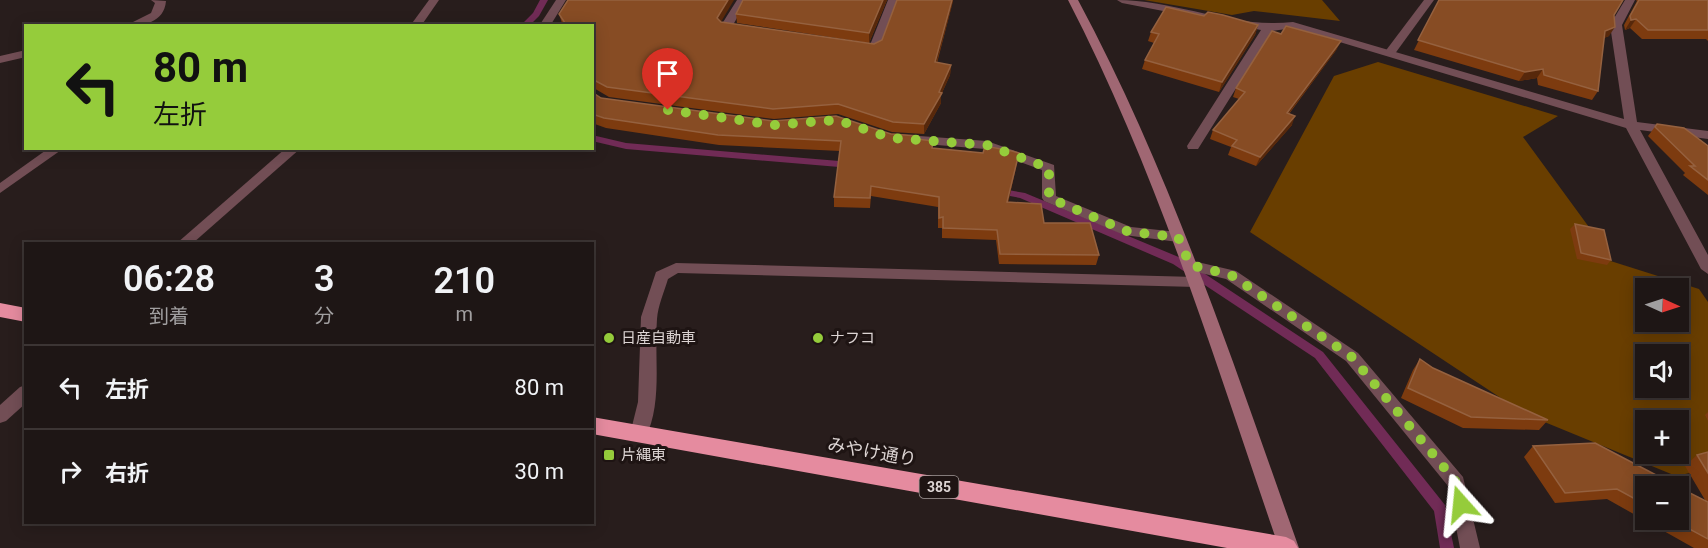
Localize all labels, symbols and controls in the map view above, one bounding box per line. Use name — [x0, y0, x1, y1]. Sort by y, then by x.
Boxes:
text: 80 m — [153, 43, 248, 92]
icon: left — [54, 48, 132, 126]
pin — [642, 48, 693, 110]
icon: arrive — [651, 57, 684, 90]
text: 左折 — [153, 99, 207, 131]
text: 06:28 — [123, 258, 215, 300]
text: 3 — [314, 258, 334, 300]
text: 210 — [433, 260, 495, 302]
north arrow — [1635, 278, 1689, 332]
map controls — [1635, 278, 1689, 530]
text: m — [455, 302, 473, 326]
text: 到着 — [149, 304, 189, 328]
text: 分 — [314, 304, 334, 328]
place label: 日産自動車 — [621, 329, 696, 347]
place label: ナフコ — [830, 329, 875, 347]
marker: 日産自動車 — [602, 331, 616, 345]
marker: ナフコ — [811, 331, 825, 345]
button: sound — [1635, 344, 1689, 398]
icon: left — [54, 371, 87, 404]
text: 80 m — [515, 375, 564, 400]
text: 左折 — [105, 377, 149, 402]
button: + — [1635, 410, 1689, 464]
street label: みやけ通り — [826, 433, 918, 470]
place label: 片縄東 — [621, 446, 666, 464]
marker: 片縄東 — [602, 448, 616, 462]
icon: right — [54, 455, 87, 488]
text: 30 m — [515, 459, 564, 484]
text: 右折 — [105, 461, 149, 486]
position arrow — [1429, 472, 1493, 536]
road number: 385 — [920, 476, 958, 498]
button: − — [1635, 476, 1689, 530]

